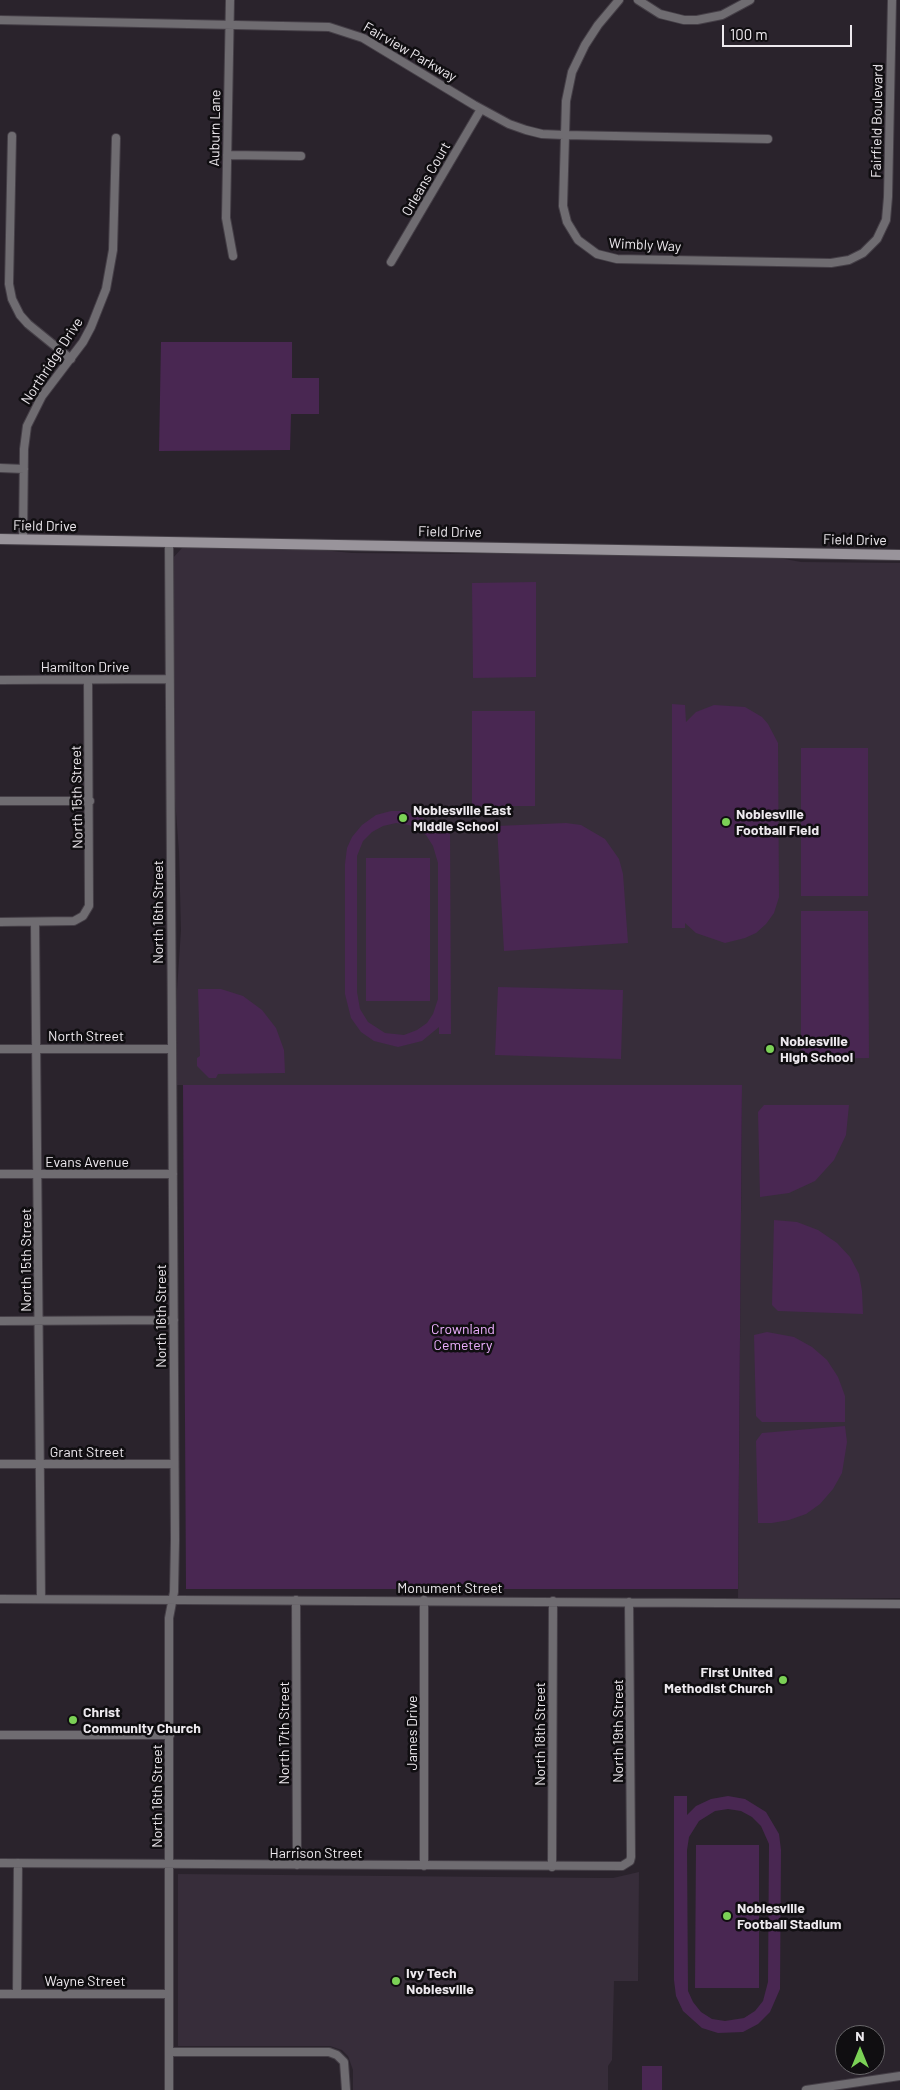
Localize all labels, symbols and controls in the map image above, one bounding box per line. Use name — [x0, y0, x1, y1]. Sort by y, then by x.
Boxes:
scale bar — [725, 15, 855, 47]
street label: Fairview Parkway — [360, 18, 460, 86]
text: 100 m — [730, 25, 768, 43]
street label: Fairfield Boulevard — [868, 64, 886, 178]
street label: Auburn Lane — [206, 90, 224, 166]
street label: Orleans Court — [398, 139, 454, 219]
street label: Wimbly Way — [608, 235, 682, 255]
street label: Northridge Drive — [18, 314, 86, 408]
street label: Field Drive — [13, 517, 77, 535]
street label: Field Drive — [418, 523, 482, 541]
street label: Field Drive — [823, 531, 887, 549]
street label: Hamilton Drive — [41, 659, 129, 675]
street label: North 15th Street — [68, 745, 86, 849]
place label: Noblesville East Middle School — [413, 802, 512, 834]
place label: Noblesville Football Field — [736, 806, 819, 839]
marker: Noblesville East Middle School — [397, 812, 409, 824]
marker: Noblesville Football Field — [720, 816, 732, 828]
street label: North 16th Street — [150, 860, 166, 964]
street label: North Street — [48, 1028, 124, 1044]
place label: Noblesville High School — [780, 1033, 853, 1066]
marker: Noblesville High School — [764, 1043, 776, 1055]
street label: Evans Avenue — [45, 1154, 129, 1170]
street label: North 15th Street — [18, 1208, 34, 1312]
street label: North 16th Street — [153, 1264, 169, 1368]
park label: Crownland Cemetery — [431, 1321, 495, 1354]
street label: Grant Street — [50, 1444, 124, 1460]
street label: Monument Street — [397, 1580, 503, 1596]
place label: First United Methodist Church — [664, 1664, 773, 1696]
marker: First United Methodist Church — [777, 1674, 789, 1686]
street label: North 19th Street — [610, 1679, 626, 1783]
street label: North 17th Street — [276, 1681, 292, 1785]
street label: North 18th Street — [532, 1682, 548, 1786]
street label: James Drive — [404, 1696, 420, 1770]
place label: Christ Community Church — [83, 1704, 201, 1736]
marker: Christ Community Church — [67, 1714, 79, 1726]
street label: North 16th Street — [149, 1744, 165, 1848]
street label: Harrison Street — [269, 1845, 363, 1861]
place label: Noblesville Football Stadium — [737, 1900, 842, 1932]
marker: Noblesville Football Stadium — [721, 1910, 733, 1922]
place label: Ivy Tech Noblesville — [406, 1965, 474, 1998]
street label: Wayne Street — [44, 1973, 126, 1989]
marker: Ivy Tech Noblesville — [390, 1975, 402, 1987]
north arrow — [835, 2025, 885, 2075]
text: N — [855, 2027, 865, 2044]

